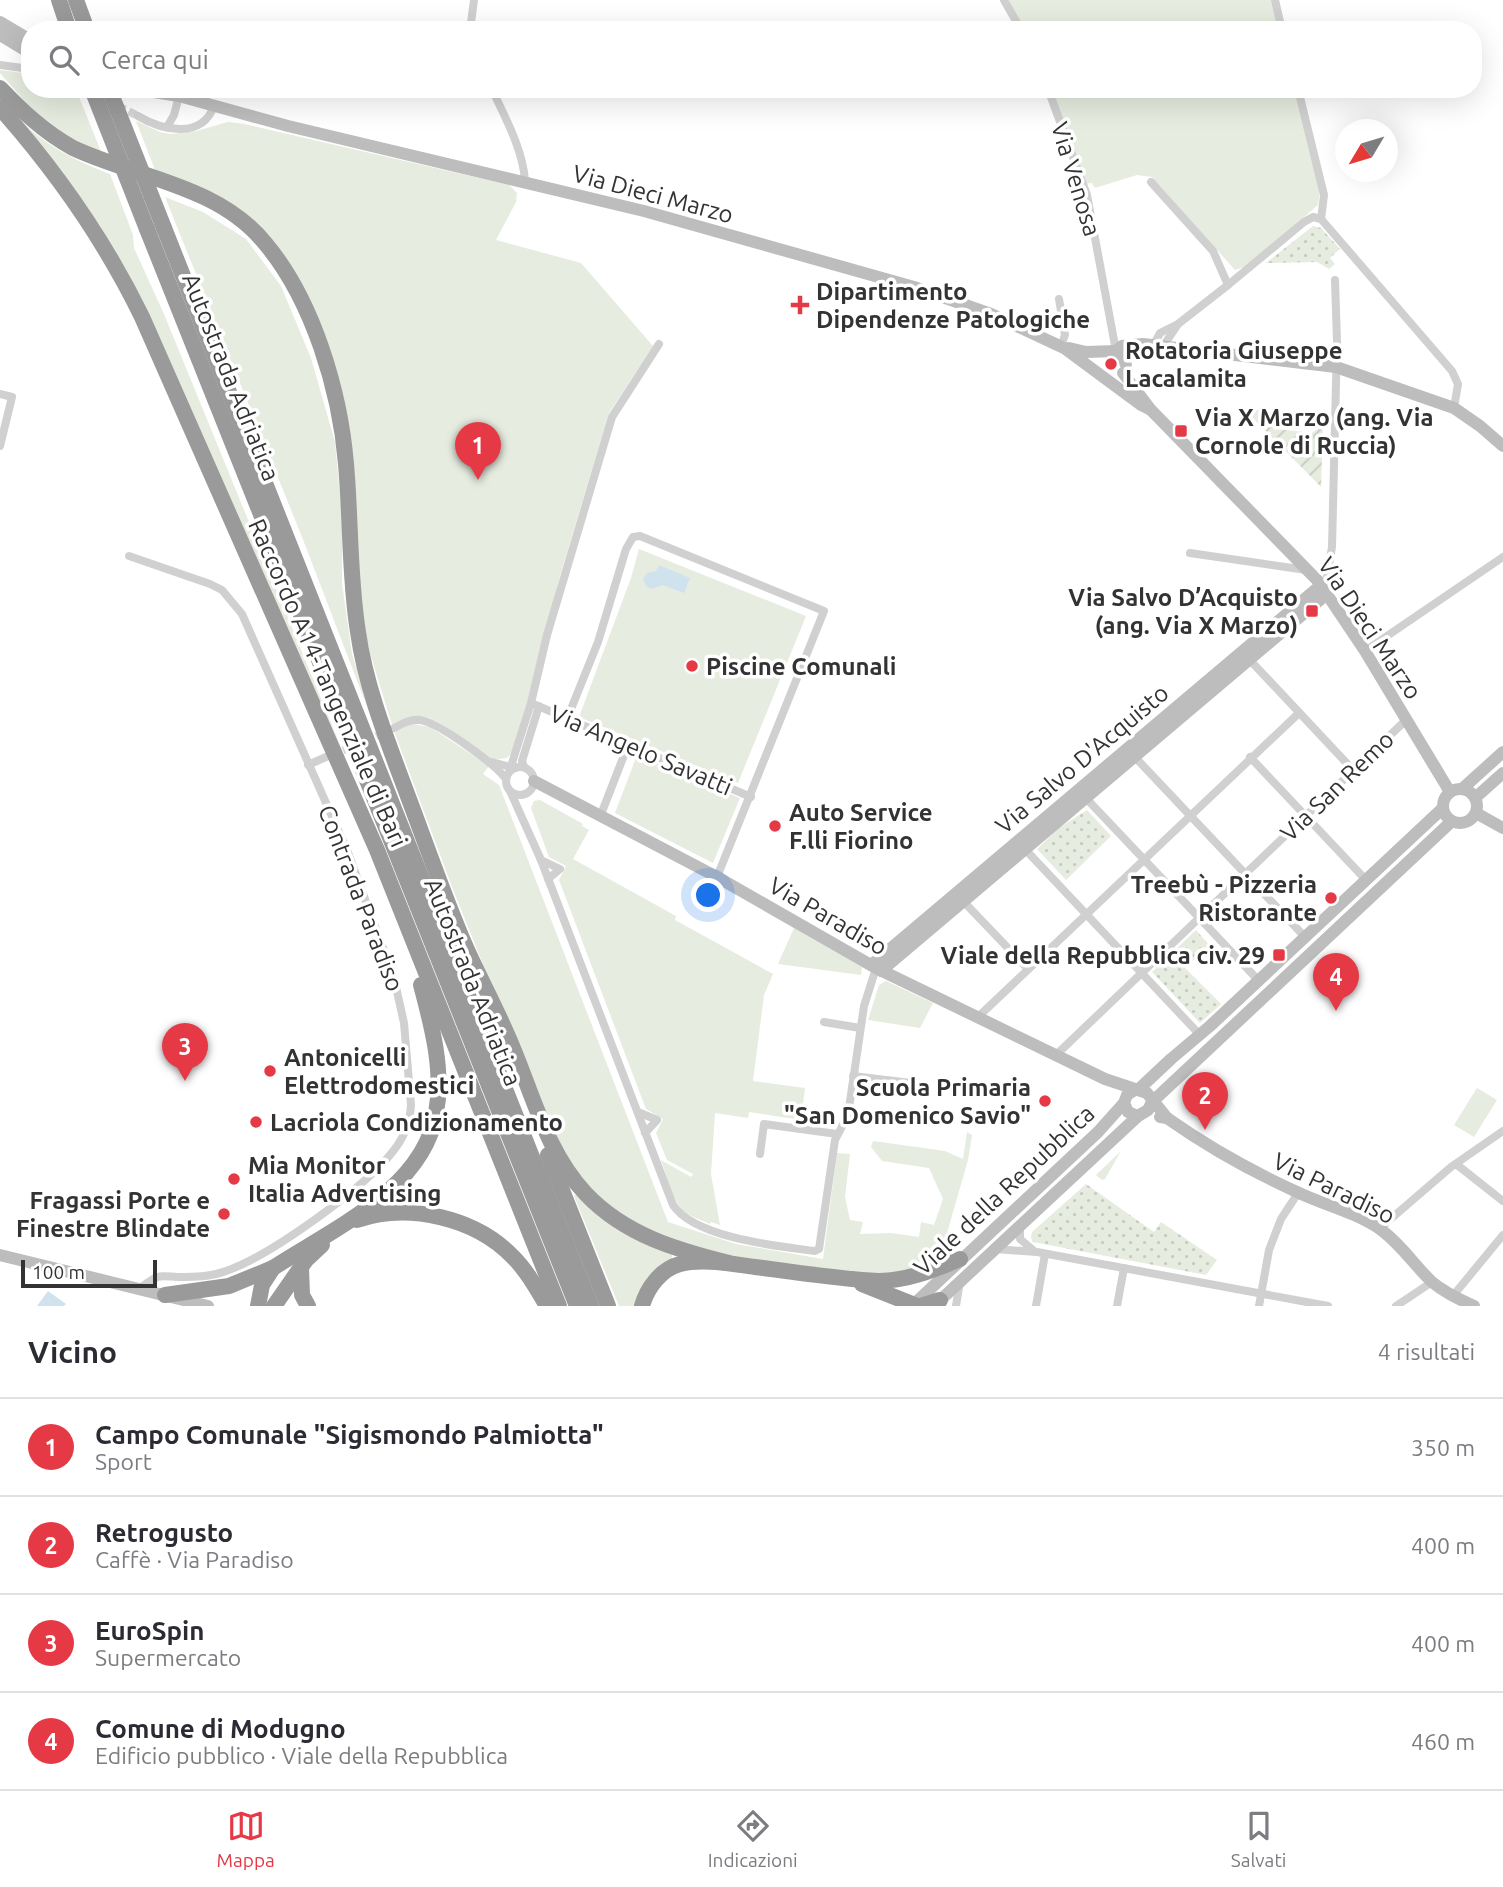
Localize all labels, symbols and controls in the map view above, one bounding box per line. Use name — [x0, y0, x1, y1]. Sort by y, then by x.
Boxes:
search box — [21, 21, 1482, 98]
icon: search — [45, 41, 83, 79]
text: Cerca qui — [101, 45, 209, 74]
street label: Via Venosa — [1046, 119, 1106, 239]
north arrow — [1335, 119, 1398, 182]
street label: Via Dieci Marzo — [570, 160, 736, 228]
street label: Autostrada Adriatica — [177, 269, 285, 485]
place label: Dipartimento Dipendenze Patologiche — [816, 278, 1090, 333]
marker: Dipartimento Dipendenze Patologiche — [790, 295, 810, 315]
place label: Rotatoria Giuseppe Lacalamita — [1125, 337, 1342, 392]
marker: Rotatoria Giuseppe Lacalamita — [1103, 356, 1119, 372]
place label: Via X Marzo (ang. Via Cornole di Ruccia) — [1195, 404, 1433, 459]
pin: 1 — [455, 422, 501, 480]
marker: Via X Marzo (ang. Via Cornole di Ruccia) — [1173, 423, 1189, 439]
street label: Raccordo A14-Tangenziale di Bari — [243, 515, 413, 851]
street label: Via Dieci Marzo — [1313, 552, 1427, 704]
place label: Via Salvo D’Acquisto (ang. Via X Marzo) — [1068, 584, 1298, 639]
marker: Via Salvo D’Acquisto (ang. Via X Marzo) — [1304, 603, 1320, 619]
place label: Piscine Comunali — [706, 653, 897, 680]
marker: Piscine Comunali — [684, 658, 700, 674]
street label: Via Salvo D'Acquisto — [990, 679, 1174, 839]
street label: Via Angelo Savatti — [546, 699, 736, 801]
street label: Via San Remo — [1275, 725, 1399, 847]
place label: Auto Service F.lli Fiorino — [789, 799, 933, 854]
street label: Contrada Paradiso — [313, 801, 409, 995]
marker: Auto Service F.lli Fiorino — [767, 818, 783, 834]
street label: Via Paradiso — [764, 871, 892, 961]
place label: Treebù - Pizzeria Ristorante — [1131, 871, 1317, 926]
street label: Autostrada Adriatica — [419, 874, 527, 1090]
your location — [691, 878, 725, 912]
marker: Treebù - Pizzeria Ristorante — [1323, 890, 1339, 906]
place label: Viale della Repubblica civ. 29 — [940, 942, 1265, 969]
marker: Viale della Repubblica civ. 29 — [1271, 947, 1287, 963]
pin: 4 — [1313, 953, 1359, 1011]
pin: 3 — [162, 1023, 208, 1081]
place label: Antonicelli Elettrodomestici — [284, 1044, 474, 1099]
marker: Antonicelli Elettrodomestici — [262, 1063, 278, 1079]
pin: 2 — [1182, 1072, 1228, 1130]
place label: Scuola Primaria "San Domenico Savio" — [784, 1074, 1031, 1129]
marker: Scuola Primaria "San Domenico Savio" — [1037, 1093, 1053, 1109]
street label: Viale della Repubblica — [908, 1099, 1100, 1281]
place label: Lacriola Condizionamento — [270, 1109, 563, 1136]
marker: Lacriola Condizionamento — [248, 1114, 264, 1130]
street label: Via Paradiso — [1269, 1147, 1399, 1229]
place label: Mia Monitor Italia Advertising — [248, 1152, 441, 1207]
marker: Mia Monitor Italia Advertising — [226, 1171, 242, 1187]
place label: Fragassi Porte e Finestre Blindate — [16, 1187, 210, 1242]
marker: Fragassi Porte e Finestre Blindate — [216, 1206, 232, 1222]
scale bar — [21, 1257, 158, 1289]
text: 100 m — [32, 1261, 85, 1283]
text: Vicino — [28, 1335, 117, 1369]
text: 4 risultati — [1378, 1339, 1475, 1364]
text: Campo Comunale "Sigismondo Palmiotta" — [95, 1420, 604, 1449]
text: 1 — [45, 1435, 57, 1460]
text: 350 m — [1411, 1435, 1475, 1460]
text: Sport — [95, 1449, 152, 1474]
text: Retrogusto — [95, 1518, 233, 1547]
text: 2 — [45, 1533, 57, 1558]
text: 400 m — [1411, 1533, 1475, 1558]
text: Caffè · Via Paradiso — [95, 1547, 294, 1572]
text: EuroSpin — [95, 1616, 205, 1645]
text: 3 — [45, 1631, 57, 1656]
text: 400 m — [1411, 1631, 1475, 1656]
text: Supermercato — [95, 1645, 241, 1670]
text: Comune di Modugno — [95, 1714, 346, 1743]
text: 4 — [45, 1729, 57, 1754]
text: 460 m — [1411, 1729, 1475, 1754]
text: Edificio pubblico · Viale della Repubblica — [95, 1743, 508, 1768]
tab: Mappa — [216, 1807, 275, 1871]
tab: Indicazioni — [708, 1807, 798, 1871]
tab: Salvati — [1231, 1807, 1286, 1871]

